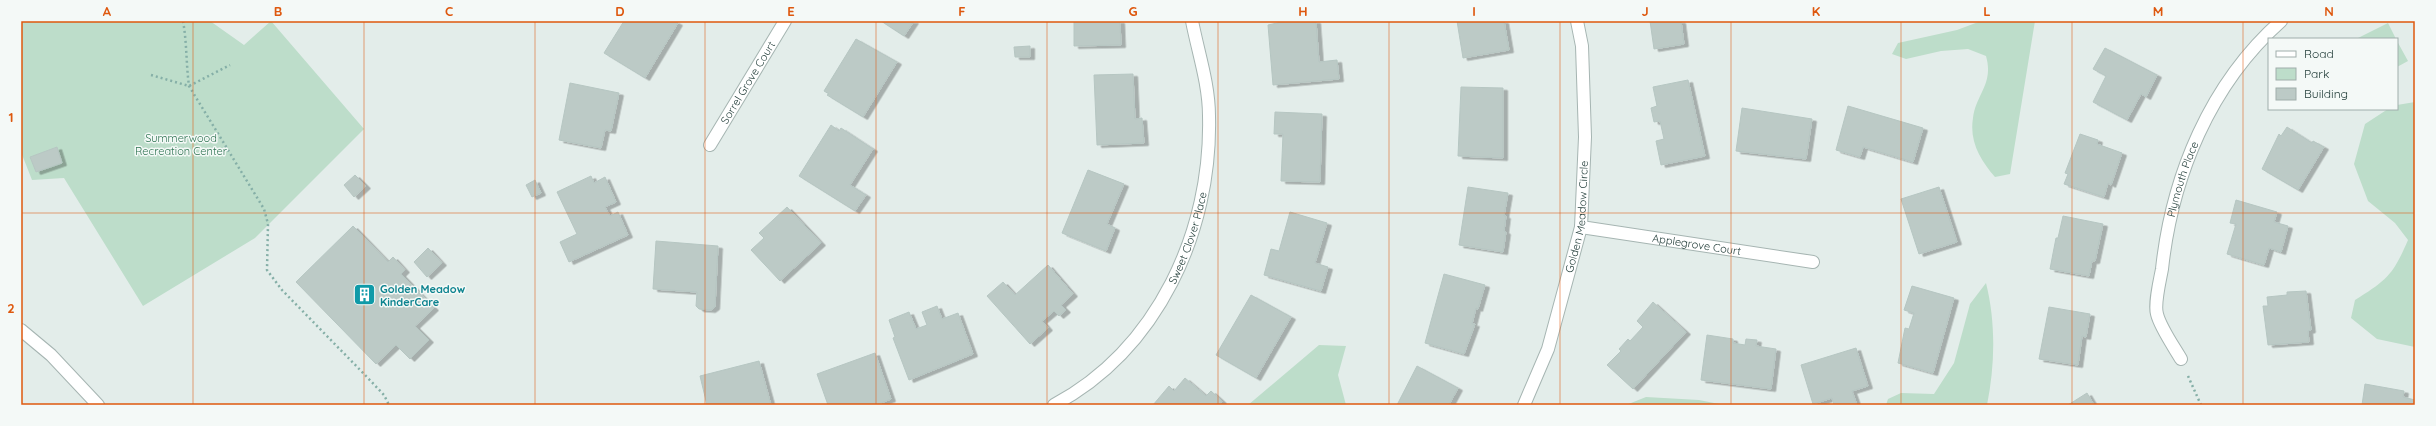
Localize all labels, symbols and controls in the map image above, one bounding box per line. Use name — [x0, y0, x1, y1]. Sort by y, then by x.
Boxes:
text: A — [103, 3, 112, 19]
text: B — [274, 3, 282, 19]
text: C — [445, 3, 453, 19]
text: D — [615, 3, 625, 19]
text: E — [787, 3, 795, 19]
text: F — [958, 3, 966, 19]
text: G — [1128, 3, 1138, 19]
text: H — [1298, 3, 1308, 19]
text: I — [1472, 3, 1476, 19]
text: J — [1641, 3, 1649, 19]
text: K — [1812, 3, 1821, 19]
text: L — [1983, 3, 1991, 19]
text: M — [2153, 3, 2163, 19]
text: N — [2324, 3, 2334, 19]
street label: Sorrel Grove Court — [717, 38, 778, 126]
legend — [2268, 38, 2398, 110]
text: Road — [2304, 46, 2334, 61]
text: Park — [2304, 66, 2329, 81]
text: Building — [2304, 86, 2348, 101]
text: 1 — [8, 109, 14, 125]
park label: Summerwood Recreation Center — [135, 131, 228, 158]
street label: Plymouth Place — [2164, 139, 2201, 218]
street label: Golden Meadow Circle — [1562, 160, 1591, 274]
street label: Sweet Clover Place — [1165, 191, 1210, 286]
street label: Applegrove Court — [1651, 231, 1742, 258]
building icon: Golden Meadow KinderCare — [352, 282, 378, 308]
place label: Golden Meadow KinderCare — [380, 282, 466, 309]
text: 2 — [7, 300, 15, 316]

